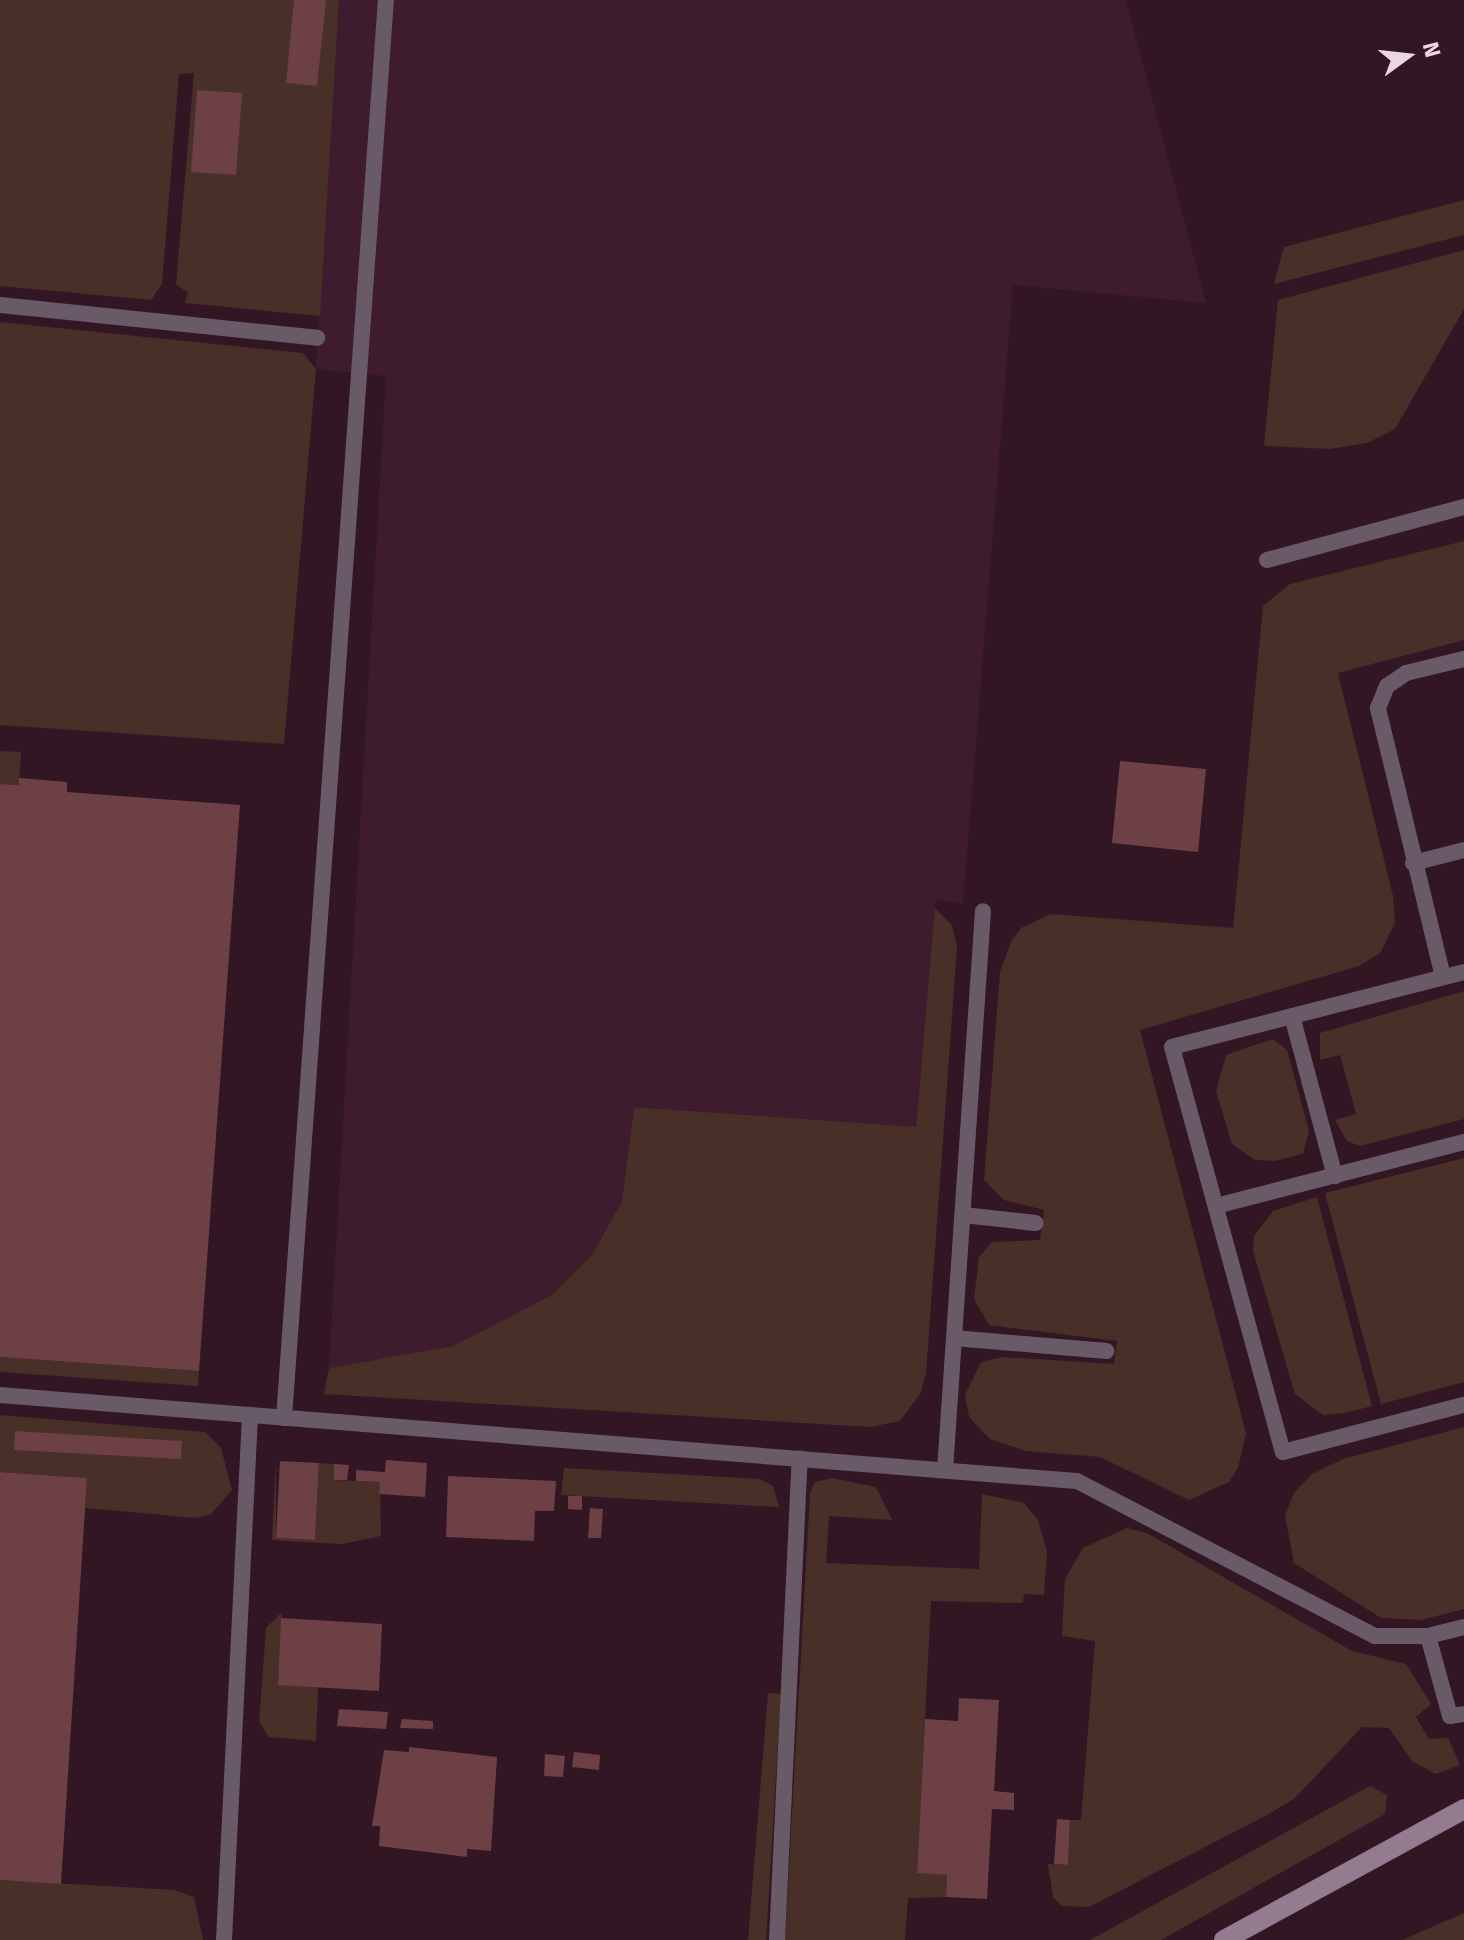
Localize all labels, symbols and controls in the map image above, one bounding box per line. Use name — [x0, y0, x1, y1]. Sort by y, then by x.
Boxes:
north arrow — [1368, 16, 1448, 96]
text: N — [1417, 39, 1447, 60]

